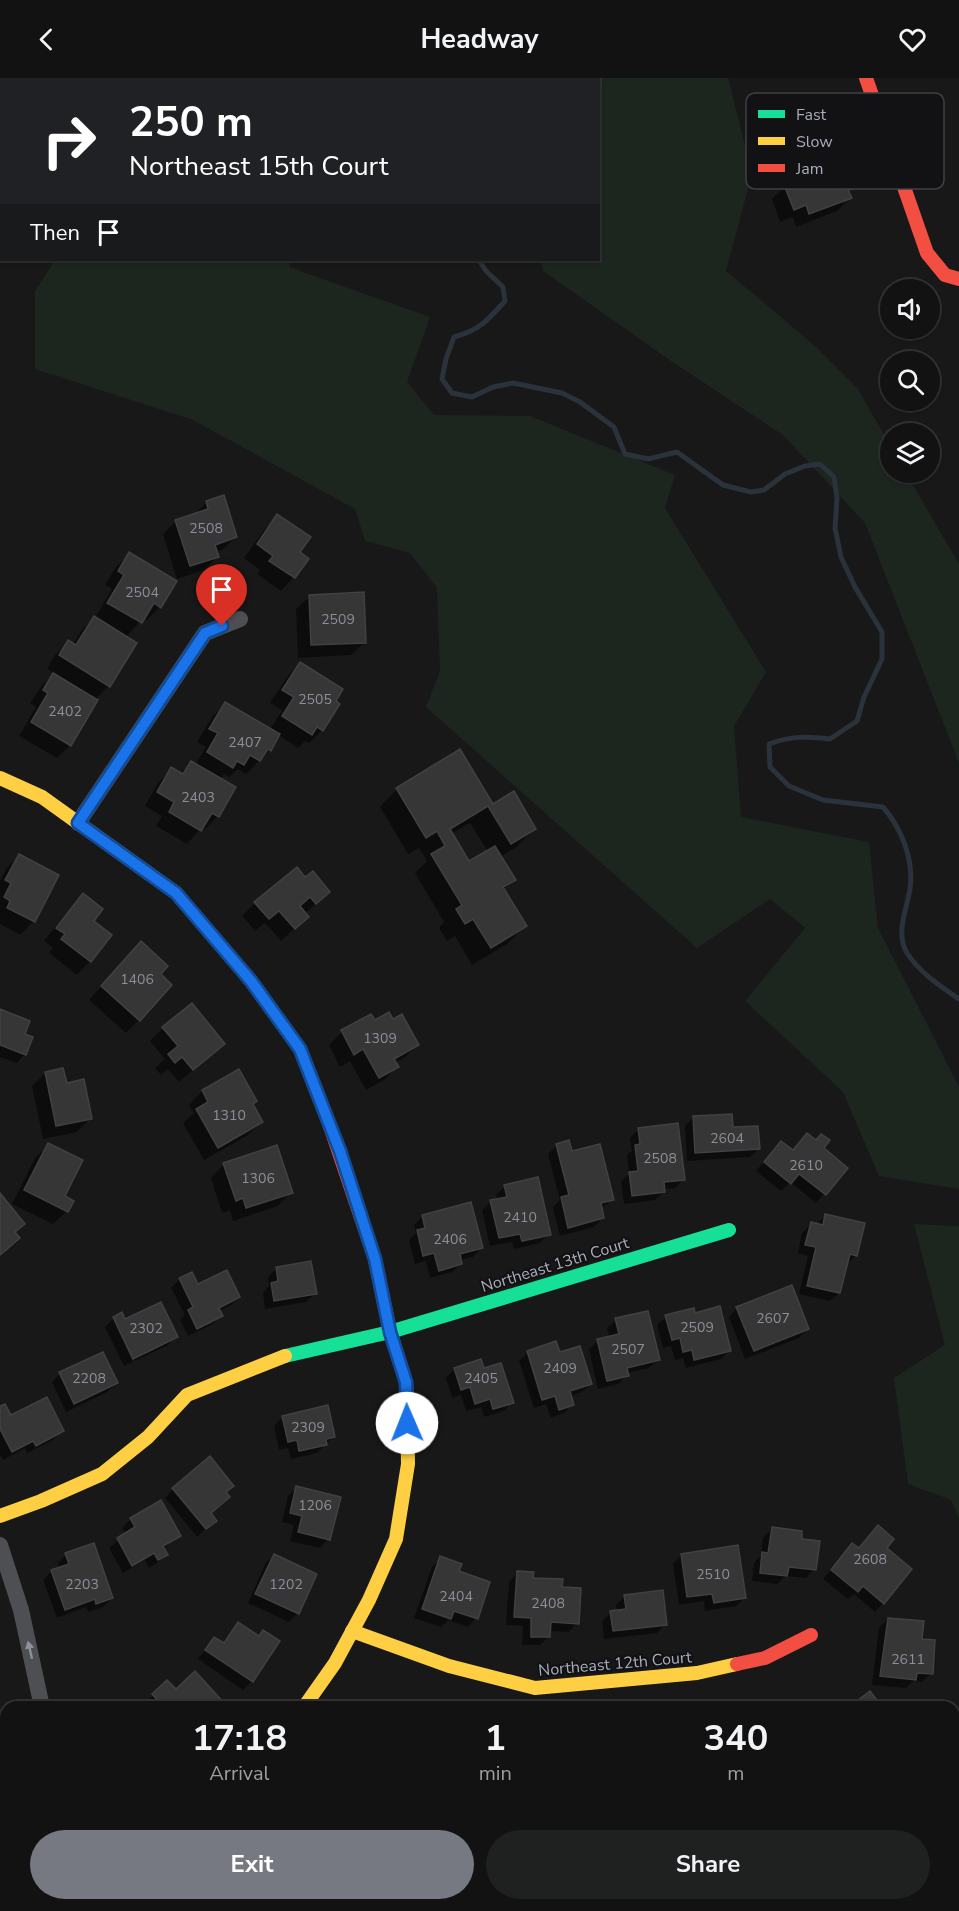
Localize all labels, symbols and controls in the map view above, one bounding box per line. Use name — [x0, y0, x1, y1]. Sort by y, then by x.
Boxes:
text: Headway — [420, 21, 539, 58]
icon: back — [30, 23, 63, 56]
icon: heart — [896, 23, 929, 56]
legend — [746, 93, 944, 189]
text: 250 m — [129, 94, 253, 151]
icon: right — [30, 102, 108, 180]
text: Fast — [796, 104, 827, 126]
text: Slow — [796, 131, 833, 153]
text: Northeast 15th Court — [129, 148, 388, 185]
text: Jam — [795, 158, 823, 180]
icon: arrive — [92, 216, 125, 249]
text: Then — [30, 218, 80, 248]
map controls — [880, 279, 940, 483]
button: sound — [880, 279, 940, 339]
button: search — [880, 351, 940, 411]
button: layers — [880, 423, 940, 483]
house number: 2508 — [189, 519, 223, 538]
pin — [196, 564, 247, 626]
icon: arrive — [205, 573, 238, 606]
house number: 2504 — [125, 583, 159, 602]
house number: 2509 — [321, 610, 355, 629]
house number: 2505 — [298, 690, 332, 709]
house number: 2402 — [48, 702, 82, 721]
house number: 2407 — [228, 733, 262, 752]
house number: 2403 — [181, 788, 215, 807]
house number: 1406 — [120, 970, 154, 989]
house number: 1309 — [363, 1029, 397, 1048]
house number: 1310 — [212, 1106, 246, 1125]
house number: 2604 — [710, 1129, 744, 1148]
house number: 2508 — [643, 1149, 677, 1168]
house number: 2610 — [789, 1156, 823, 1175]
house number: 1306 — [241, 1169, 275, 1188]
house number: 2410 — [503, 1208, 537, 1227]
house number: 2406 — [433, 1230, 467, 1249]
street label: Northeast 13th Court — [478, 1232, 632, 1298]
house number: 2607 — [756, 1309, 790, 1328]
house number: 2509 — [680, 1318, 714, 1337]
house number: 2302 — [129, 1319, 163, 1338]
house number: 2507 — [611, 1340, 645, 1359]
house number: 2409 — [543, 1359, 577, 1378]
house number: 2208 — [72, 1369, 106, 1388]
house number: 2405 — [464, 1369, 498, 1388]
position arrow — [375, 1391, 439, 1455]
house number: 2309 — [291, 1418, 325, 1437]
house number: 1206 — [298, 1496, 332, 1515]
house number: 2608 — [853, 1550, 887, 1569]
house number: 2510 — [696, 1565, 730, 1584]
house number: 2203 — [65, 1575, 99, 1594]
house number: 1202 — [269, 1575, 303, 1594]
house number: 2404 — [439, 1587, 473, 1606]
house number: 2408 — [531, 1594, 565, 1613]
one-way arrow — [24, 1641, 34, 1659]
street label: Northeast 12th Court — [537, 1646, 693, 1682]
house number: 2611 — [891, 1650, 925, 1669]
text: 17:18 — [192, 1714, 287, 1763]
text: 1 — [484, 1714, 506, 1763]
text: 340 — [703, 1714, 768, 1763]
text: Arrival — [209, 1760, 269, 1787]
text: min — [479, 1760, 512, 1787]
text: m — [727, 1760, 744, 1787]
button: Exit — [30, 1830, 474, 1899]
button: Share — [486, 1830, 930, 1899]

